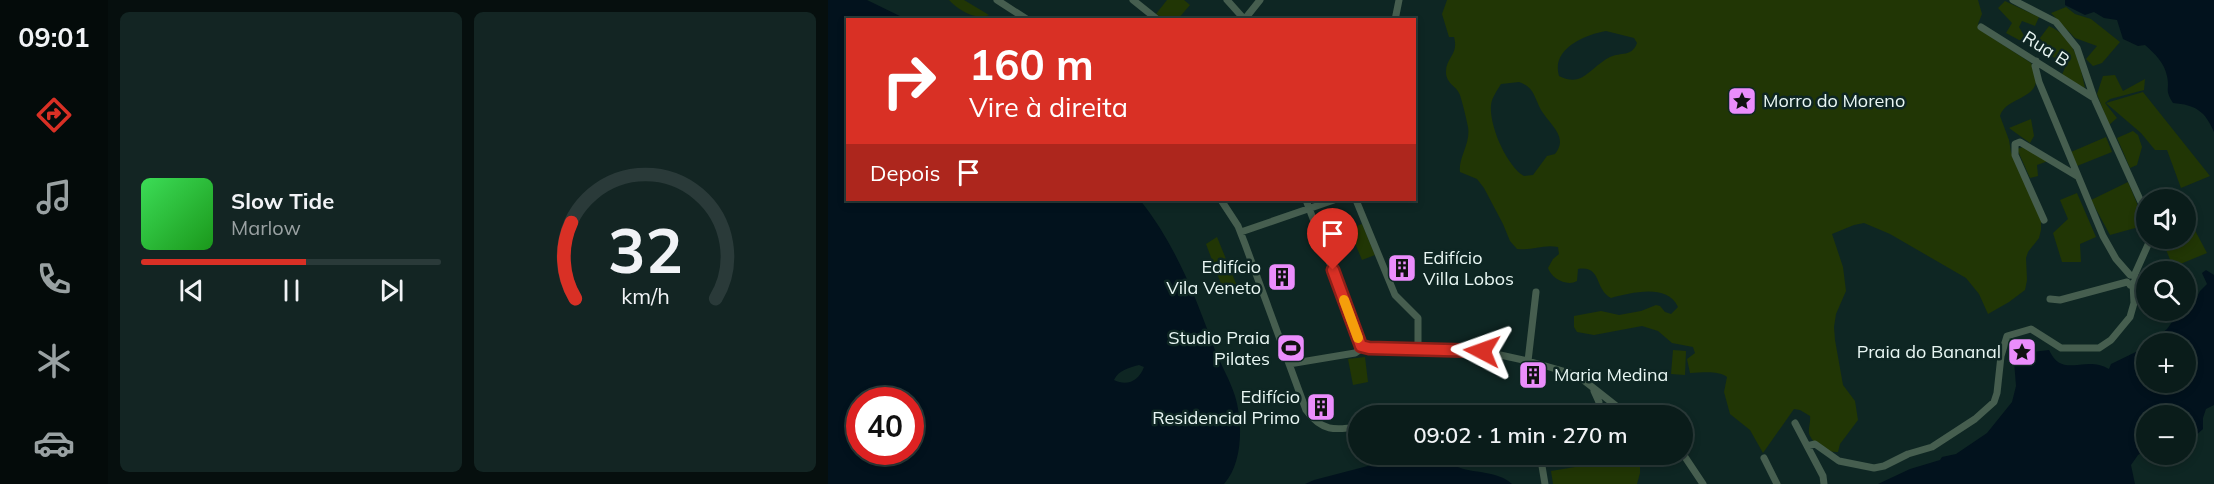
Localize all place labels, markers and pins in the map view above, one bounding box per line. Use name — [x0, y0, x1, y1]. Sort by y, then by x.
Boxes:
place icon: Morro do Moreno — [1726, 85, 1758, 117]
place label: Morro do Moreno — [1763, 89, 1905, 112]
pin — [1307, 208, 1358, 270]
place label: Edifício Villa Lobos — [1423, 246, 1514, 290]
building icon: Edifício Villa Lobos — [1386, 252, 1418, 284]
place label: Edifício Vila Veneto — [1166, 255, 1261, 299]
building icon: Edifício Vila Veneto — [1266, 261, 1298, 293]
place label: Studio Praia Pilates — [1168, 326, 1270, 370]
sports icon: Studio Praia Pilates — [1275, 332, 1307, 364]
place icon: Praia do Bananal — [2006, 336, 2038, 368]
place label: Praia do Bananal — [1857, 340, 2001, 363]
building icon: Maria Medina — [1517, 359, 1549, 391]
place label: Maria Medina — [1554, 363, 1668, 386]
place label: Edifício Residencial Primo — [1152, 385, 1300, 429]
building icon: Edifício Residencial Primo — [1305, 391, 1337, 423]

